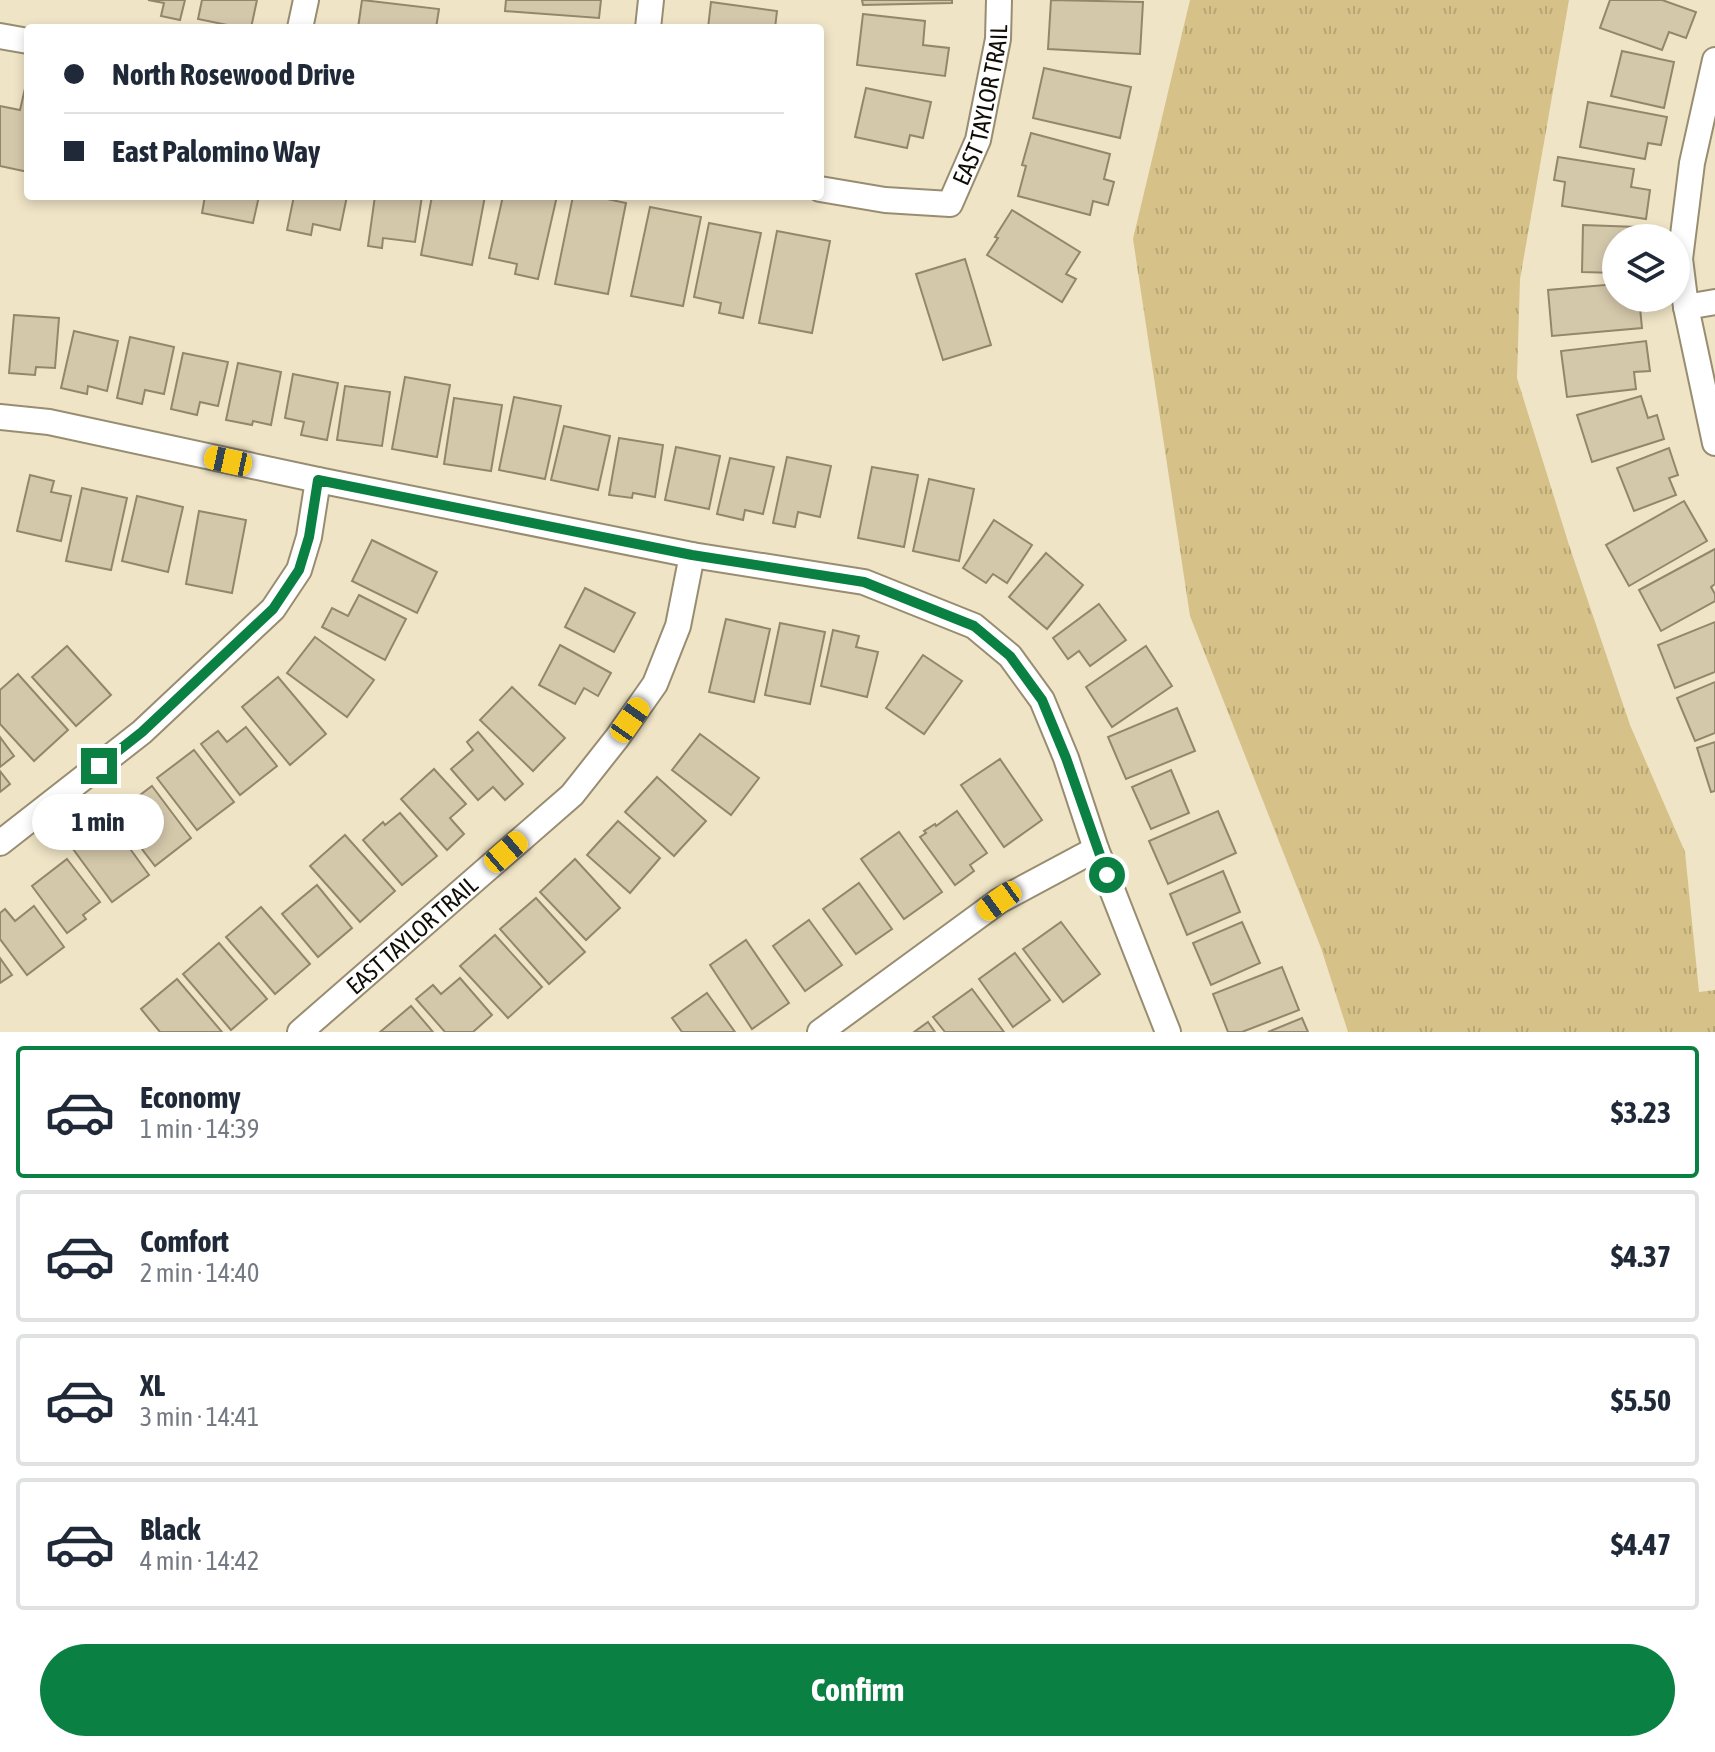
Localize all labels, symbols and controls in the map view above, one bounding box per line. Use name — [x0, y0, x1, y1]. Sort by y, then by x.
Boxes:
street label: EAST TAYLOR TRAIL — [947, 24, 1012, 189]
text: North Rosewood Drive — [112, 57, 355, 91]
text: East Palomino Way — [112, 134, 320, 168]
map controls — [1602, 224, 1690, 312]
button: layers — [1602, 224, 1690, 312]
car — [202, 444, 254, 478]
car — [606, 693, 654, 747]
route end — [81, 748, 117, 784]
callout: 1 min — [33, 794, 165, 850]
text: 1 min — [71, 807, 125, 837]
car — [480, 827, 532, 877]
route start — [1089, 857, 1125, 893]
street label: EAST TAYLOR TRAIL — [341, 870, 483, 999]
car — [973, 877, 1025, 925]
icon: car — [44, 1076, 116, 1148]
text: Economy — [140, 1080, 241, 1114]
text: $3.23 — [1611, 1095, 1671, 1129]
text: 1 min · 14:39 — [140, 1114, 259, 1144]
icon: car — [44, 1220, 116, 1292]
text: Comfort — [140, 1224, 229, 1258]
text: $4.37 — [1611, 1239, 1671, 1273]
text: 2 min · 14:40 — [140, 1258, 259, 1288]
icon: car — [44, 1364, 116, 1436]
text: XL — [140, 1368, 165, 1402]
text: $5.50 — [1611, 1383, 1671, 1417]
text: 3 min · 14:41 — [140, 1402, 259, 1432]
icon: car — [44, 1508, 116, 1580]
text: Black — [140, 1512, 200, 1546]
text: $4.47 — [1611, 1527, 1671, 1561]
text: 4 min · 14:42 — [140, 1546, 259, 1576]
button: Confirm — [40, 1644, 1675, 1736]

